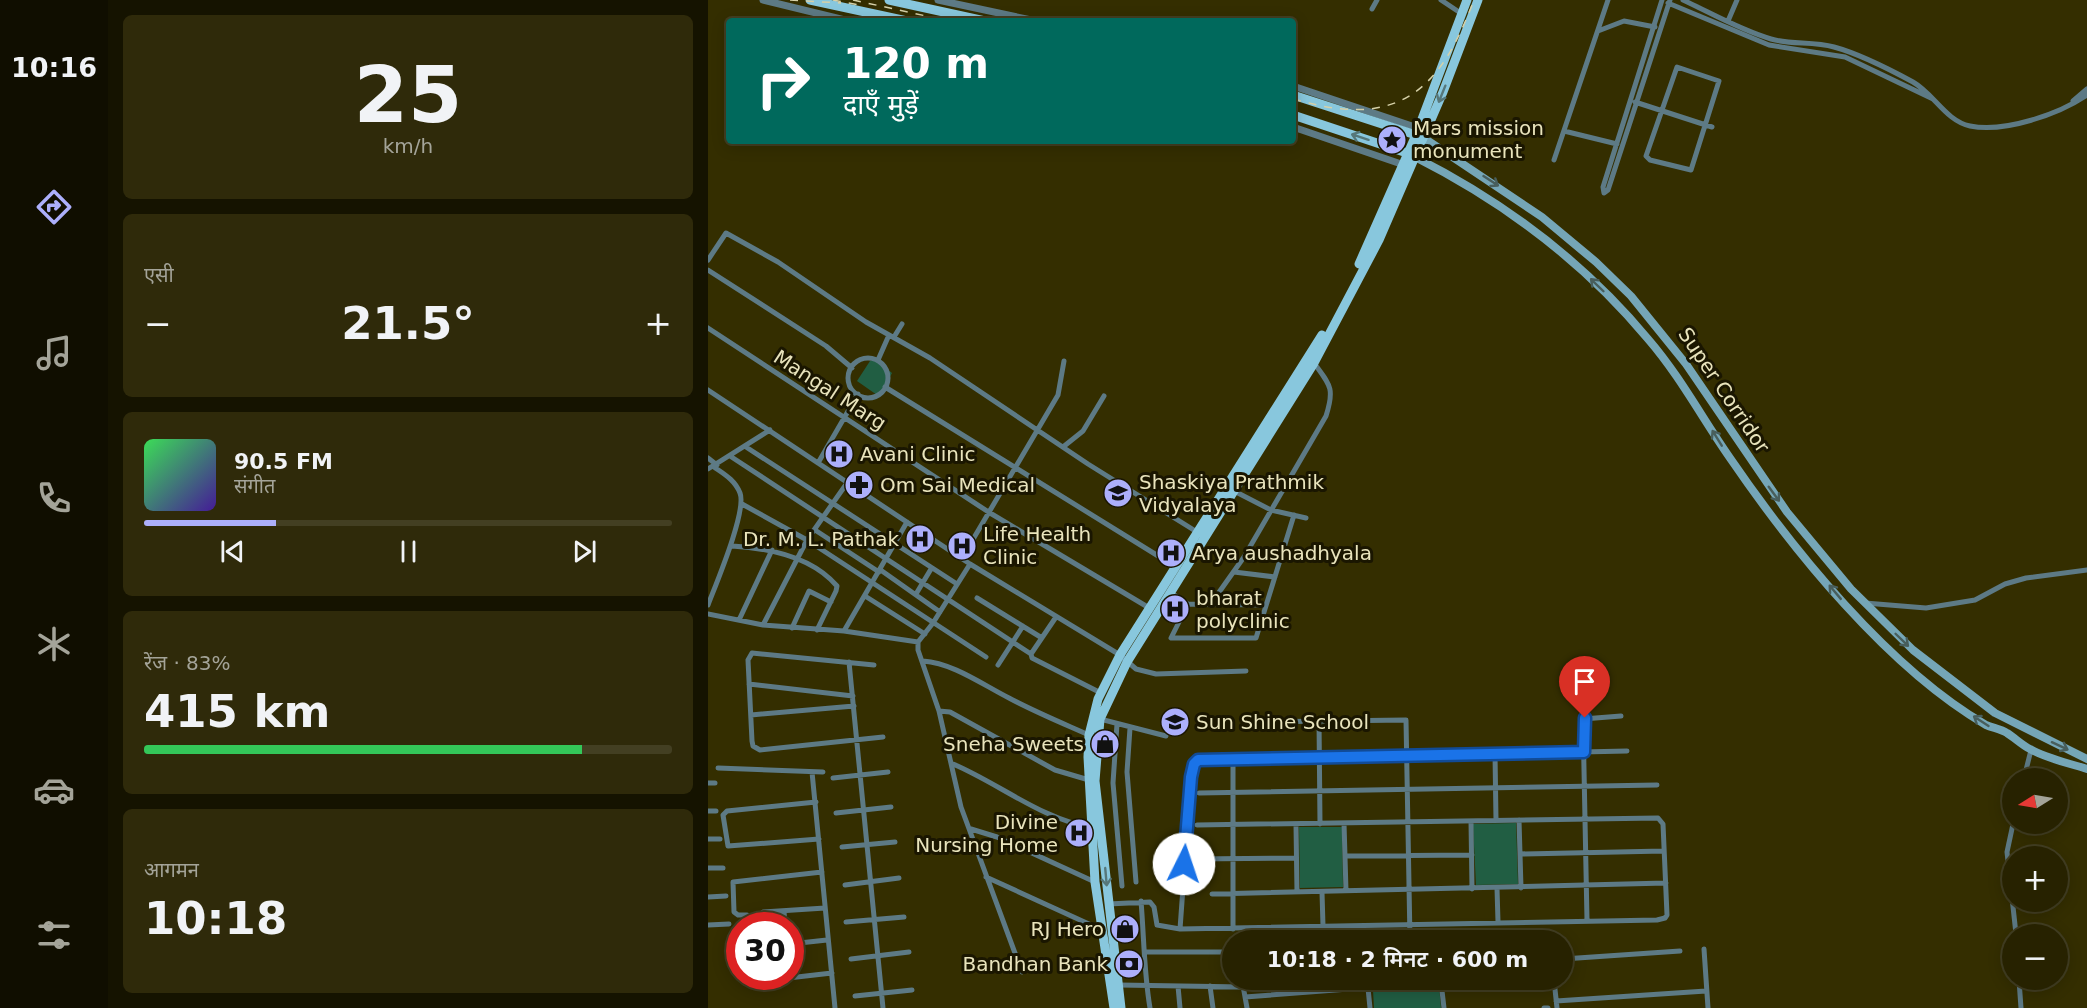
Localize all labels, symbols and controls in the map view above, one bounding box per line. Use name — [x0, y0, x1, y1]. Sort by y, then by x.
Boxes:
text: 120 m — [843, 39, 989, 88]
icon: right — [744, 42, 822, 120]
text: 25 — [354, 50, 462, 140]
text: 10:16 — [11, 52, 97, 83]
one-way arrow — [1436, 84, 1447, 103]
text: दाएँ मुड़ें — [843, 89, 918, 120]
place label: Mars mission monument — [1413, 116, 1544, 163]
place icon: Mars mission monument — [1376, 124, 1408, 156]
one-way arrow — [1351, 131, 1370, 142]
text: km/h — [383, 134, 433, 158]
one-way arrow — [1482, 175, 1499, 187]
icon: directions — [33, 186, 75, 228]
text: एसी — [144, 263, 174, 287]
one-way arrow — [1590, 277, 1605, 292]
text: 21.5° — [341, 297, 475, 350]
text: − — [144, 304, 172, 343]
text: + — [644, 304, 672, 343]
street label: Super Corridor — [1673, 323, 1775, 458]
icon: music — [33, 332, 75, 374]
street label: Mangal Marg — [769, 345, 891, 435]
one-way arrow — [1711, 430, 1723, 446]
hospital icon: Avani Clinic — [823, 438, 855, 470]
place label: Avani Clinic — [860, 442, 976, 466]
text: 90.5 FM — [234, 449, 333, 474]
pharmacy icon: Om Sai Medical — [843, 469, 875, 501]
place label: Shaskiya Prathmik Vidyalaya — [1139, 470, 1324, 517]
place label: Om Sai Medical — [880, 473, 1035, 497]
text: संगीत — [234, 474, 275, 498]
icon: phone — [33, 477, 75, 519]
school or university icon: Shaskiya Prathmik Vidyalaya — [1102, 477, 1134, 509]
one-way arrow — [1767, 485, 1780, 501]
place label: Life Health Clinic — [983, 522, 1091, 569]
hospital icon: Dr. M. L. Pathak — [904, 523, 936, 555]
place label: Dr. M. L. Pathak — [743, 527, 899, 551]
hospital icon: Life Health Clinic — [946, 530, 978, 562]
icon: previous — [216, 535, 249, 568]
icon: pause — [392, 535, 425, 568]
icon: next — [568, 535, 601, 568]
hospital icon: Arya aushadhyala — [1155, 537, 1187, 569]
place label: Arya aushadhyala — [1192, 541, 1372, 565]
one-way arrow — [1828, 585, 1842, 600]
place label: bharat polyclinic — [1196, 586, 1290, 633]
hospital icon: bharat polyclinic — [1159, 593, 1191, 625]
icon: climate — [33, 623, 75, 665]
one-way arrow — [1894, 633, 1909, 647]
text: रेंज · 83% — [144, 651, 231, 675]
pin — [1559, 656, 1610, 718]
icon: arrive — [1568, 665, 1601, 698]
text: 415 km — [144, 685, 330, 738]
school or university icon: Sun Shine School — [1159, 706, 1191, 738]
place label: Sun Shine School — [1196, 710, 1369, 734]
one-way arrow — [1973, 715, 1990, 727]
shop icon: Sneha Sweets — [1089, 728, 1121, 760]
place label: Sneha Sweets — [943, 732, 1084, 756]
one-way arrow — [2050, 741, 2068, 753]
north arrow — [2002, 768, 2068, 834]
map controls — [2002, 768, 2068, 990]
icon: car — [33, 769, 75, 811]
place label: Divine Nursing Home — [915, 810, 1058, 857]
hospital icon: Divine Nursing Home — [1063, 817, 1095, 849]
position arrow — [1152, 832, 1216, 896]
button: + — [2002, 846, 2068, 912]
text: आगमन — [144, 858, 199, 882]
one-way arrow — [1100, 867, 1111, 887]
text: 10:18 — [144, 892, 287, 945]
speed limit sign: 30 — [726, 912, 804, 990]
shop icon: RJ Hero — [1109, 913, 1141, 945]
icon: filters — [33, 914, 75, 956]
place label: RJ Hero — [1030, 917, 1104, 941]
button: − — [2002, 924, 2068, 990]
text: 10:18 · 2 मिनट · 600 m — [1267, 947, 1528, 972]
bank icon: Bandhan Bank — [1113, 948, 1145, 980]
place label: Bandhan Bank — [962, 952, 1108, 976]

